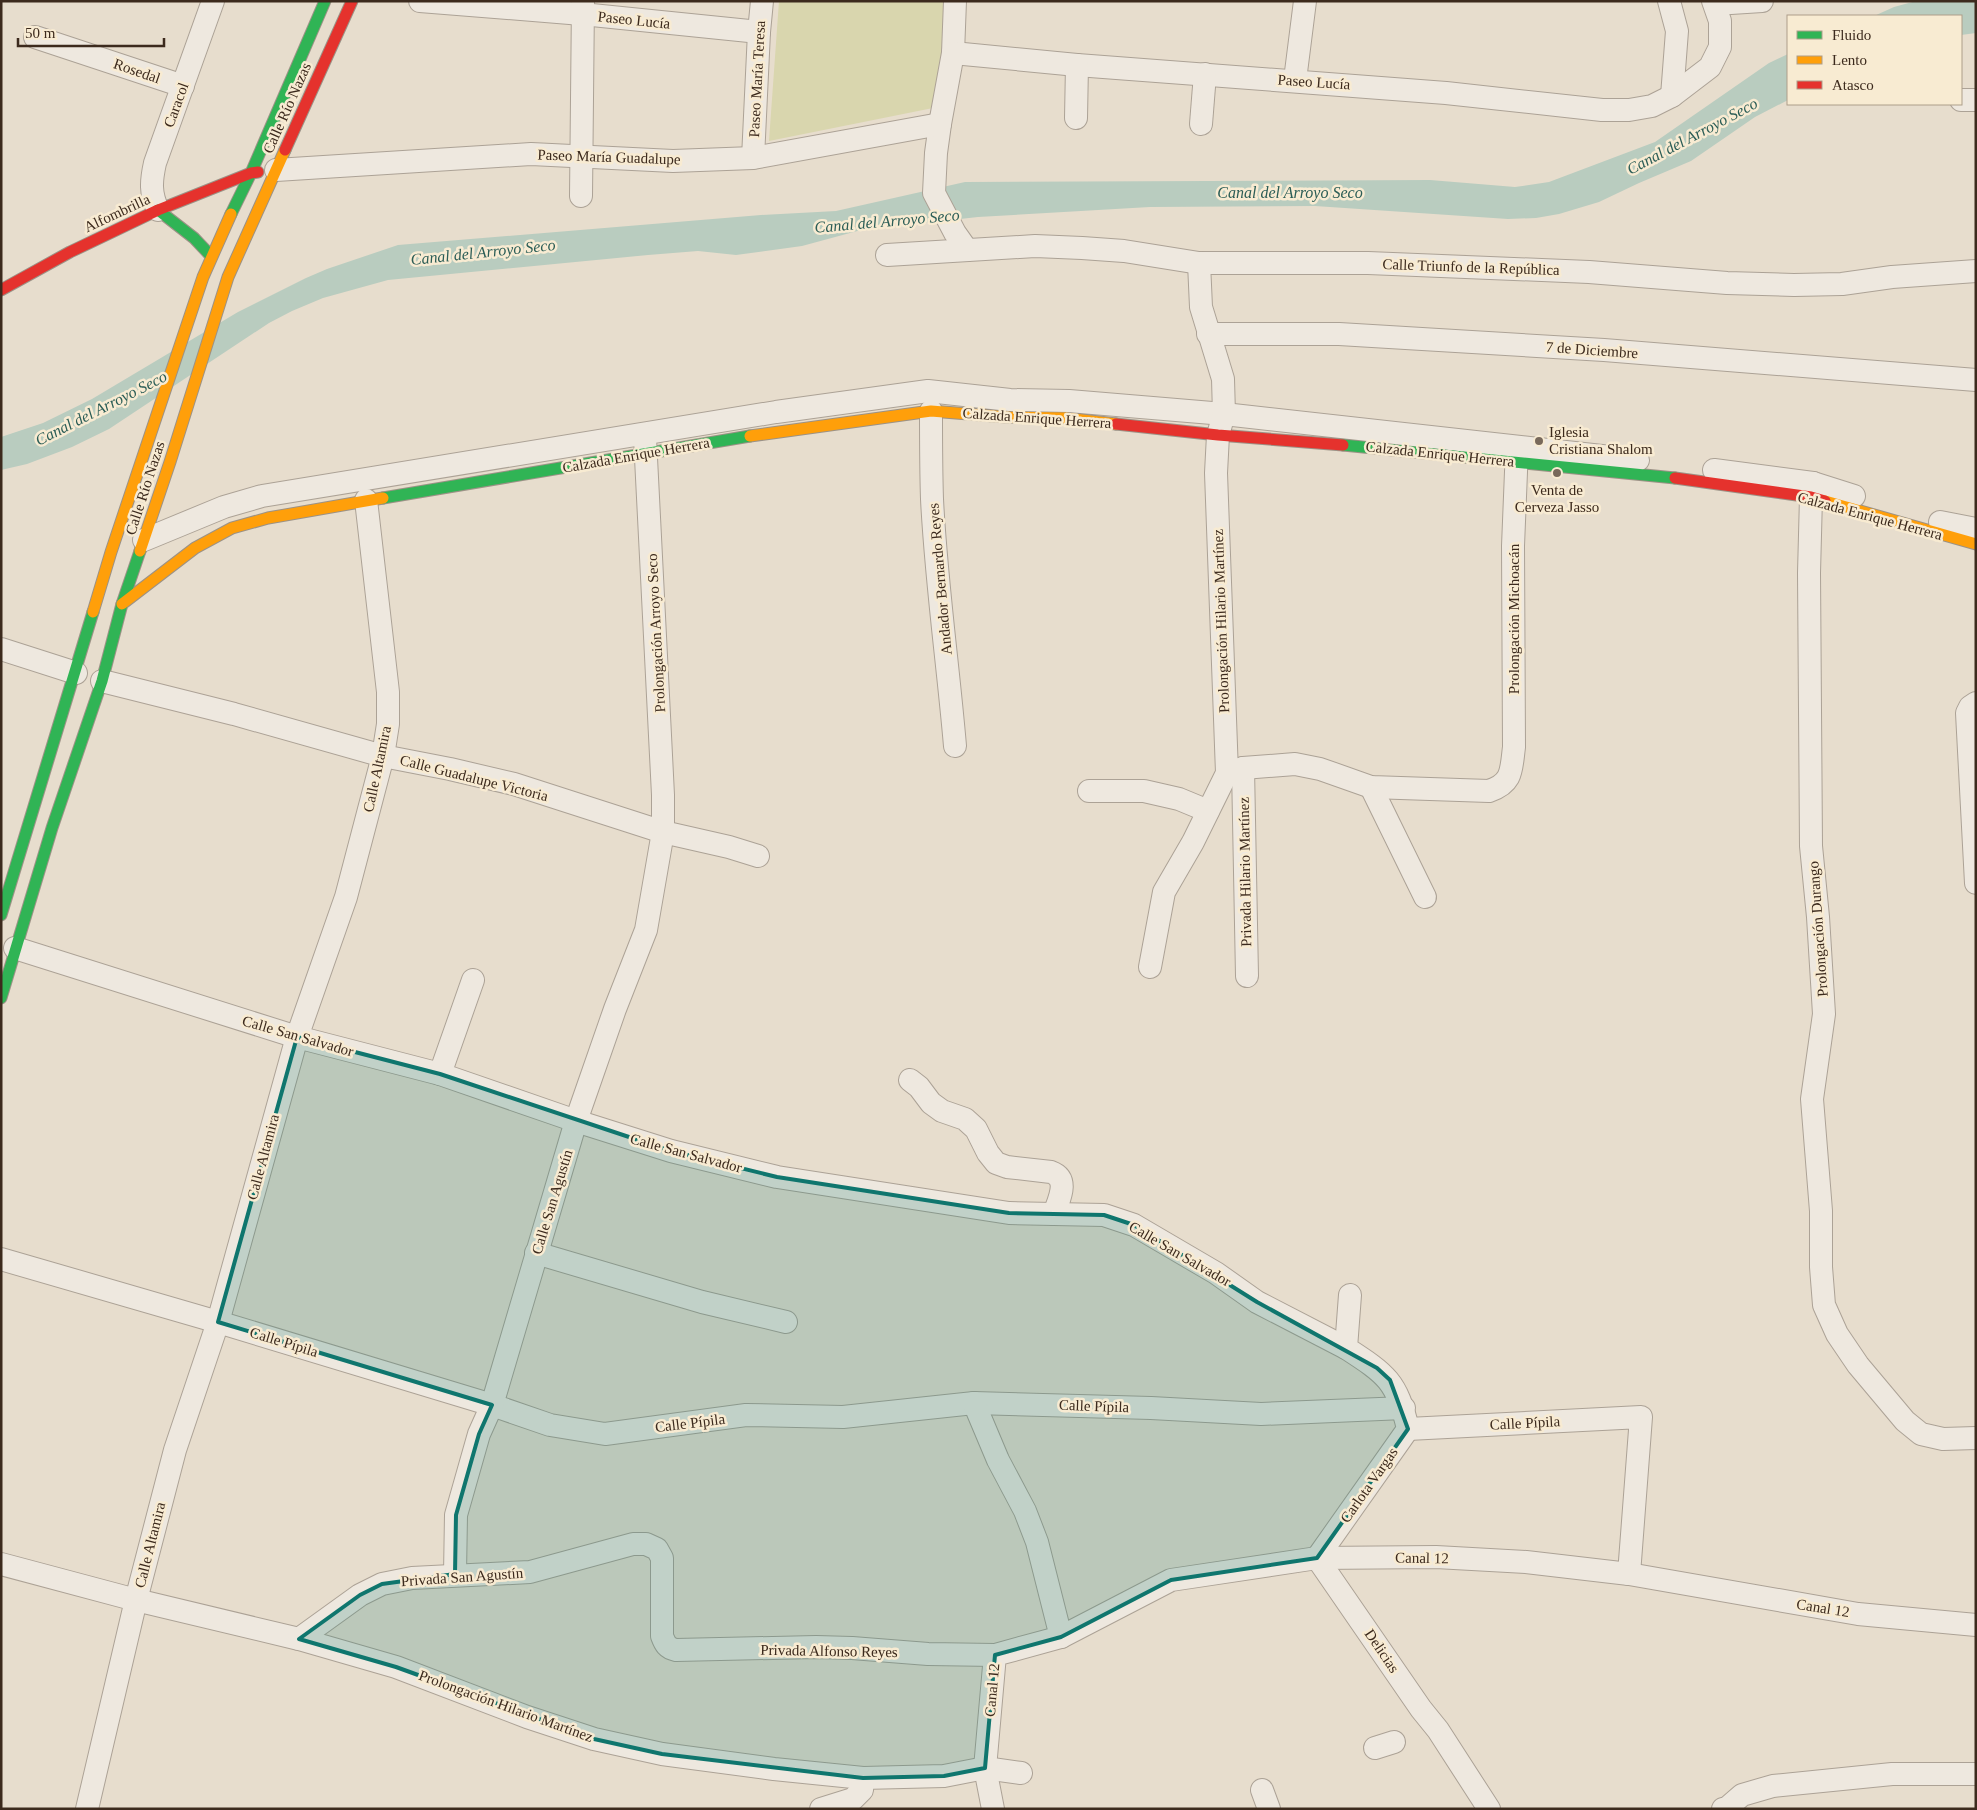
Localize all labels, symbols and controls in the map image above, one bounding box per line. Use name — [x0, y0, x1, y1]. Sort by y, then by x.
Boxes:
street label: Paseo Lucía — [597, 8, 671, 32]
scale bar — [18, 15, 164, 47]
legend — [1787, 15, 1962, 105]
street label: Paseo María Teresa — [746, 20, 768, 138]
text: 50 m — [25, 25, 56, 41]
text: Fluido — [1832, 27, 1871, 43]
text: Lento — [1832, 52, 1867, 68]
street label: Rosedal — [112, 56, 162, 86]
street label: Calle Río Nazas — [260, 60, 314, 156]
street label: Paseo Lucía — [1277, 71, 1351, 93]
text: Atasco — [1832, 77, 1874, 93]
street label: Caracol — [161, 80, 191, 130]
water label: Canal del Arroyo Seco — [1624, 94, 1761, 178]
street label: Paseo María Guadalupe — [537, 147, 681, 168]
water label: Canal del Arroyo Seco — [1217, 184, 1363, 202]
street label: Alfombrilla — [82, 191, 153, 235]
water label: Canal del Arroyo Seco — [814, 206, 960, 237]
water label: Canal del Arroyo Seco — [410, 236, 556, 269]
street label: Calle Triunfo de la República — [1382, 256, 1560, 278]
street label: 7 de Diciembre — [1545, 339, 1639, 361]
water label: Canal del Arroyo Seco — [32, 367, 170, 449]
street label: Calzada Enrique Herrera — [962, 405, 1112, 431]
place label: Iglesia Cristiana Shalom — [1549, 424, 1653, 457]
street label: Calzada Enrique Herrera — [561, 434, 711, 476]
marker: Iglesia Cristiana Shalom — [1533, 435, 1545, 447]
street label: Calzada Enrique Herrera — [1365, 438, 1515, 470]
street label: Calle Río Nazas — [122, 439, 168, 537]
marker: Venta de Cerveza Jasso — [1551, 467, 1563, 479]
place label: Venta de Cerveza Jasso — [1515, 482, 1599, 515]
street label: Calzada Enrique Herrera — [1796, 489, 1944, 543]
street label: Andador Bernardo Reyes — [925, 502, 955, 656]
street label: Prolongación Hilario Martínez — [1210, 528, 1232, 713]
street label: Prolongación Michoacán — [1506, 543, 1522, 694]
street label: Prolongación Arroyo Seco — [644, 553, 668, 713]
street label: Calle Altamira — [360, 724, 394, 814]
street label: Calle Guadalupe Victoria — [398, 752, 550, 804]
street label: Privada Hilario Martínez — [1236, 797, 1254, 947]
street label: Prolongación Durango — [1805, 860, 1831, 998]
street label: Calle San Salvador — [241, 1012, 355, 1060]
street label: Calle Altamira — [244, 1112, 282, 1202]
street label: Calle San Salvador — [628, 1130, 744, 1176]
street label: Calle San Agustín — [529, 1147, 576, 1256]
street label: Calle San Salvador — [1126, 1218, 1234, 1290]
street label: Calle Pípila — [248, 1324, 320, 1360]
street label: Calle Pípila — [1059, 1397, 1130, 1415]
street label: Calle Pípila — [654, 1411, 726, 1435]
street label: Calle Pípila — [1489, 1413, 1561, 1433]
street label: Carlota Vargas — [1337, 1444, 1401, 1526]
street label: Calle Altamira — [132, 1500, 168, 1590]
street label: Canal 12 — [1395, 1550, 1449, 1566]
street label: Privada San Agustín — [400, 1565, 524, 1589]
street label: Canal 12 — [1795, 1596, 1851, 1620]
street label: Delicias — [1362, 1626, 1402, 1676]
street label: Privada Alfonso Reyes — [760, 1642, 898, 1660]
street label: Canal 12 — [982, 1663, 1002, 1717]
street label: Prolongación Hilario Martínez — [417, 1667, 596, 1745]

